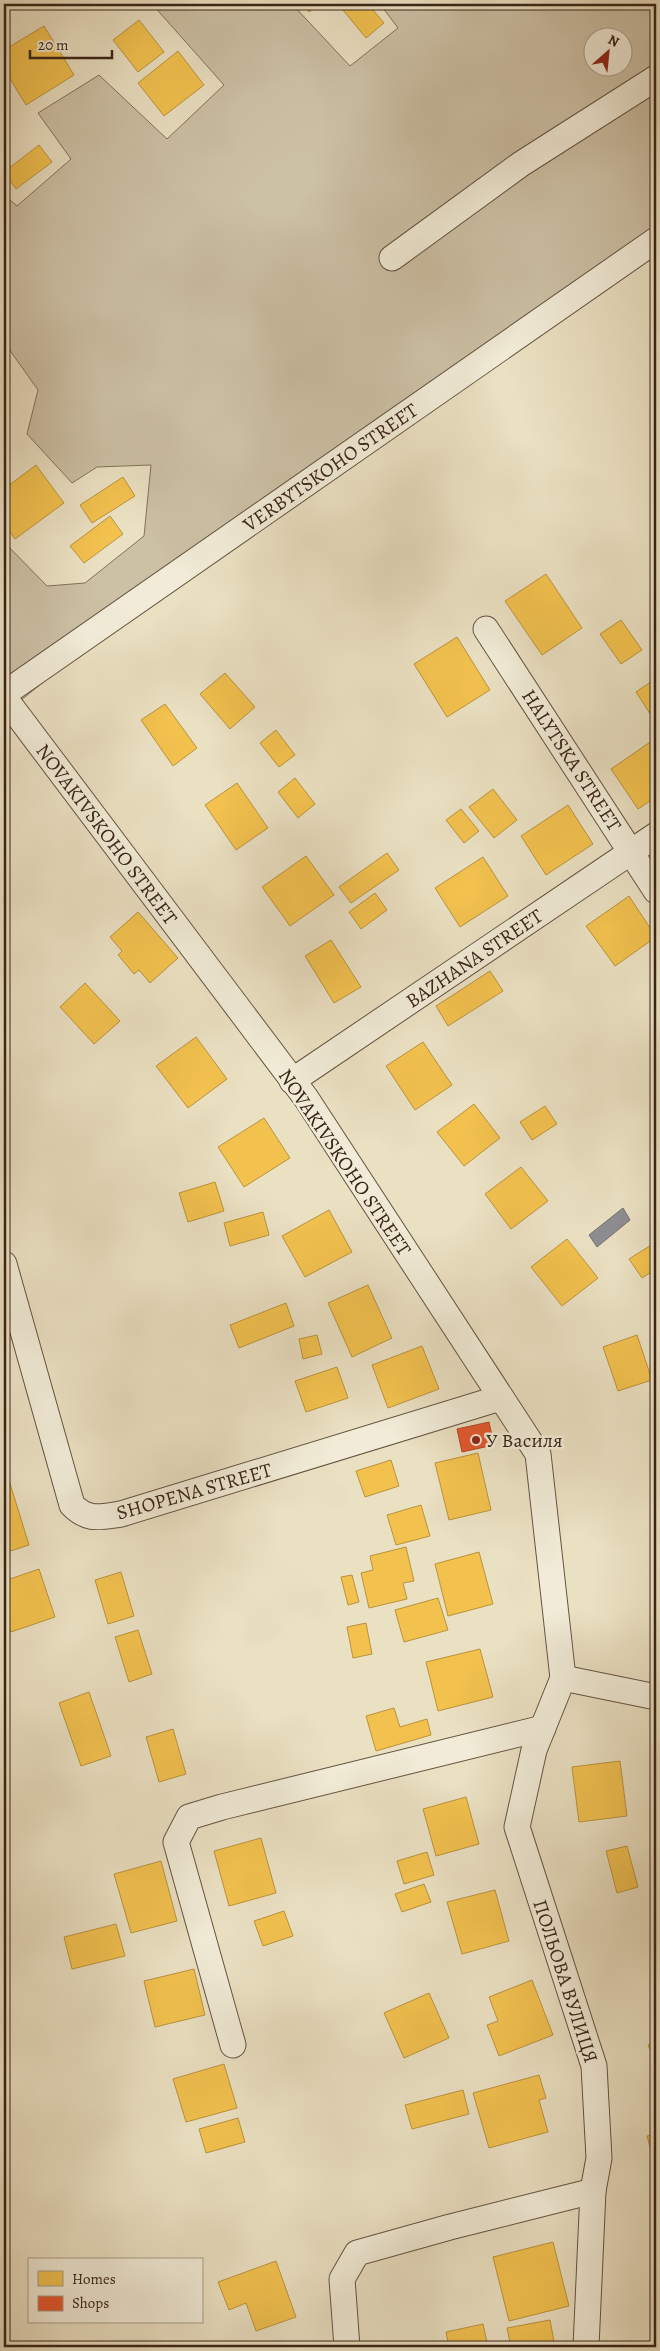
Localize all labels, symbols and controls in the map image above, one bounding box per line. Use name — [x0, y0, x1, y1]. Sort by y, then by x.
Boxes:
scale bar — [30, 28, 112, 60]
north arrow — [582, 28, 632, 78]
text: N — [605, 30, 623, 52]
text: 20 m — [38, 35, 69, 55]
street label: VERBYTSKOHO STREET — [237, 397, 423, 539]
street label: HALYTSKA STREET — [515, 684, 628, 837]
street label: NOVAKIVSKOHO STREET — [30, 738, 184, 930]
street label: BAZHANA STREET — [401, 903, 548, 1014]
street label: NOVAKIVSKOHO STREET — [272, 1063, 417, 1261]
place label: У Василя — [486, 1427, 563, 1454]
marker: У Василя — [470, 1434, 482, 1446]
street label: SHOPENA STREET — [113, 1456, 275, 1527]
street label: ПОЛЬОВА ВУЛИЦЯ — [526, 1896, 605, 2066]
legend — [28, 2258, 202, 2324]
text: Homes — [72, 2269, 116, 2289]
text: Shops — [72, 2293, 109, 2313]

